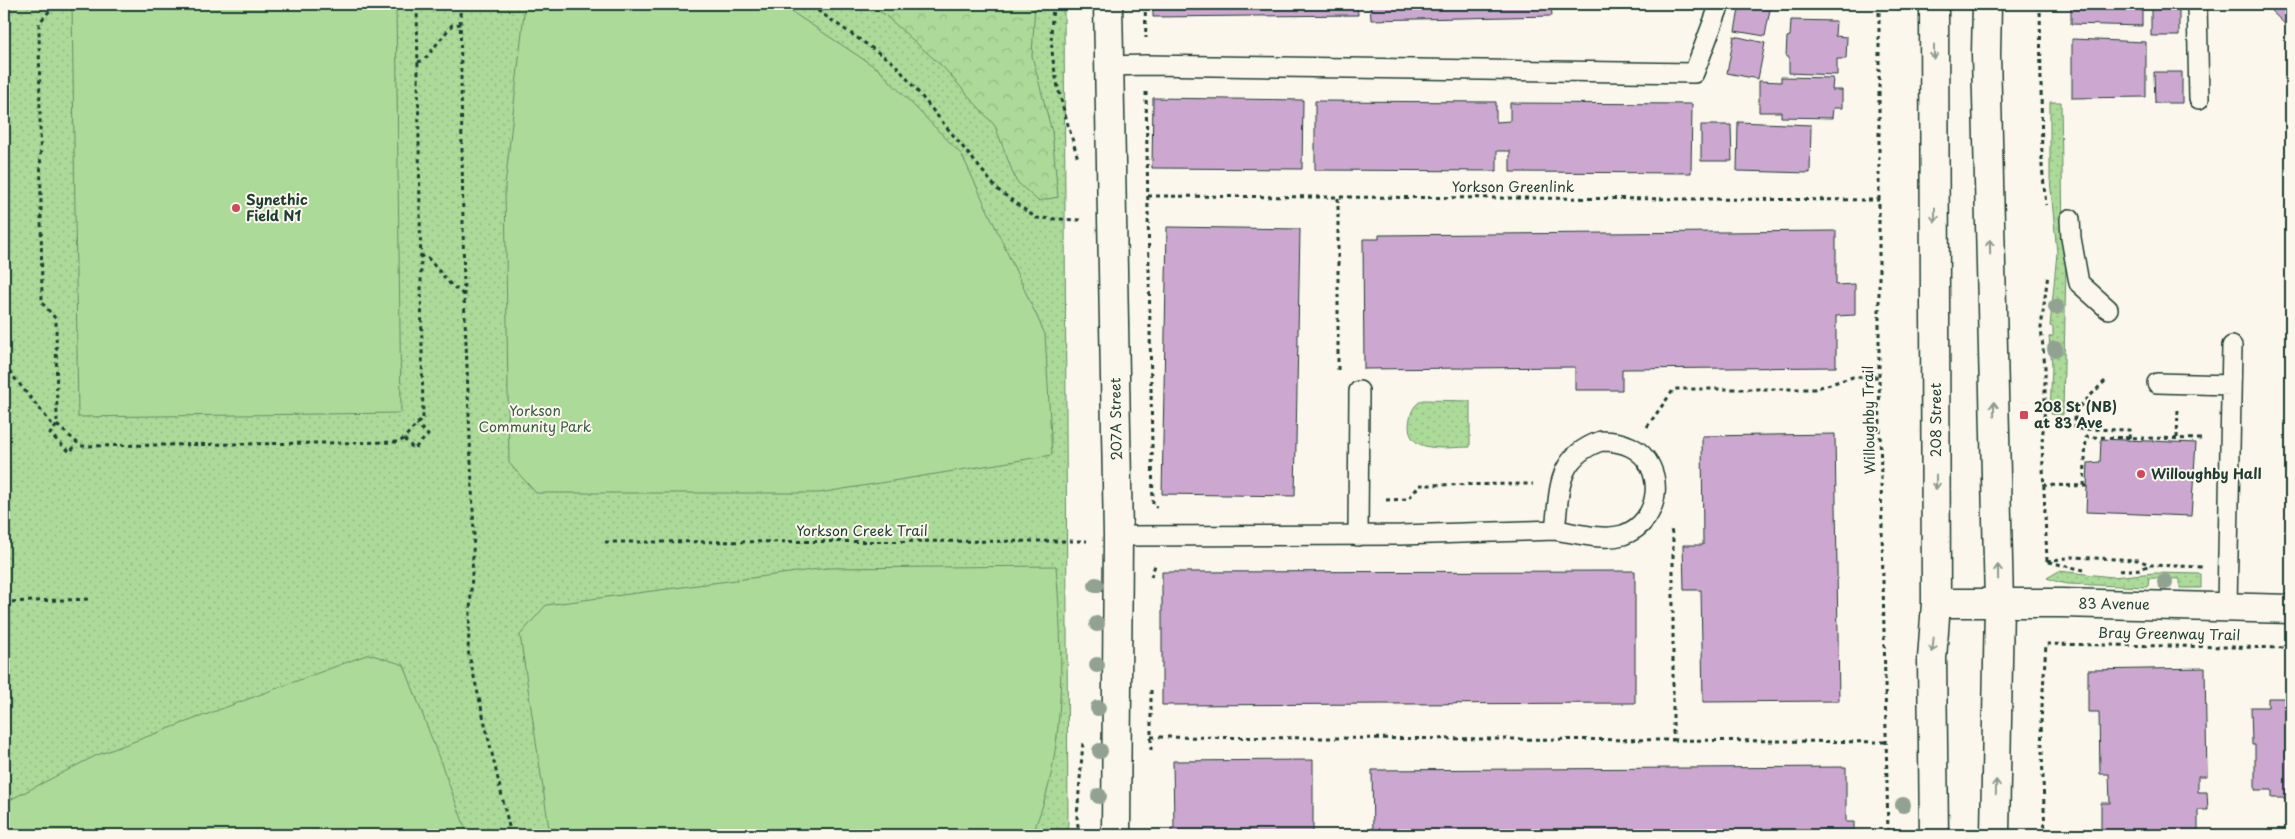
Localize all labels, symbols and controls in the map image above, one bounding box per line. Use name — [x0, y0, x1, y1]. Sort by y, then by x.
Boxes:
one-way arrow — [1929, 44, 1939, 60]
street label: Yorkson Greenlink — [1452, 176, 1575, 197]
place label: Synethic Field N1 — [246, 189, 308, 226]
marker: Synethic Field N1 — [230, 202, 242, 214]
one-way arrow — [1930, 206, 1940, 223]
one-way arrow — [1985, 239, 1995, 255]
street label: Willoughby Trail — [1857, 365, 1880, 475]
street label: 207A Street — [1104, 377, 1127, 461]
street label: 208 Street — [1925, 382, 1946, 457]
place label: 208 St (NB) at 83 Ave — [2034, 396, 2117, 433]
park label: Yorkson Community Park — [479, 400, 592, 437]
one-way arrow — [1989, 401, 1999, 418]
marker: 208 St (NB) at 83 Ave — [2018, 409, 2030, 421]
place label: Willoughby Hall — [2151, 463, 2262, 484]
marker: Willoughby Hall — [2135, 468, 2147, 480]
one-way arrow — [1931, 474, 1941, 490]
street label: Yorkson Creek Trail — [796, 520, 928, 541]
one-way arrow — [1993, 564, 2003, 580]
street label: 83 Avenue — [2078, 592, 2150, 615]
street label: Bray Greenway Trail — [2097, 622, 2241, 645]
one-way arrow — [1928, 637, 1938, 653]
one-way arrow — [1991, 779, 2001, 795]

